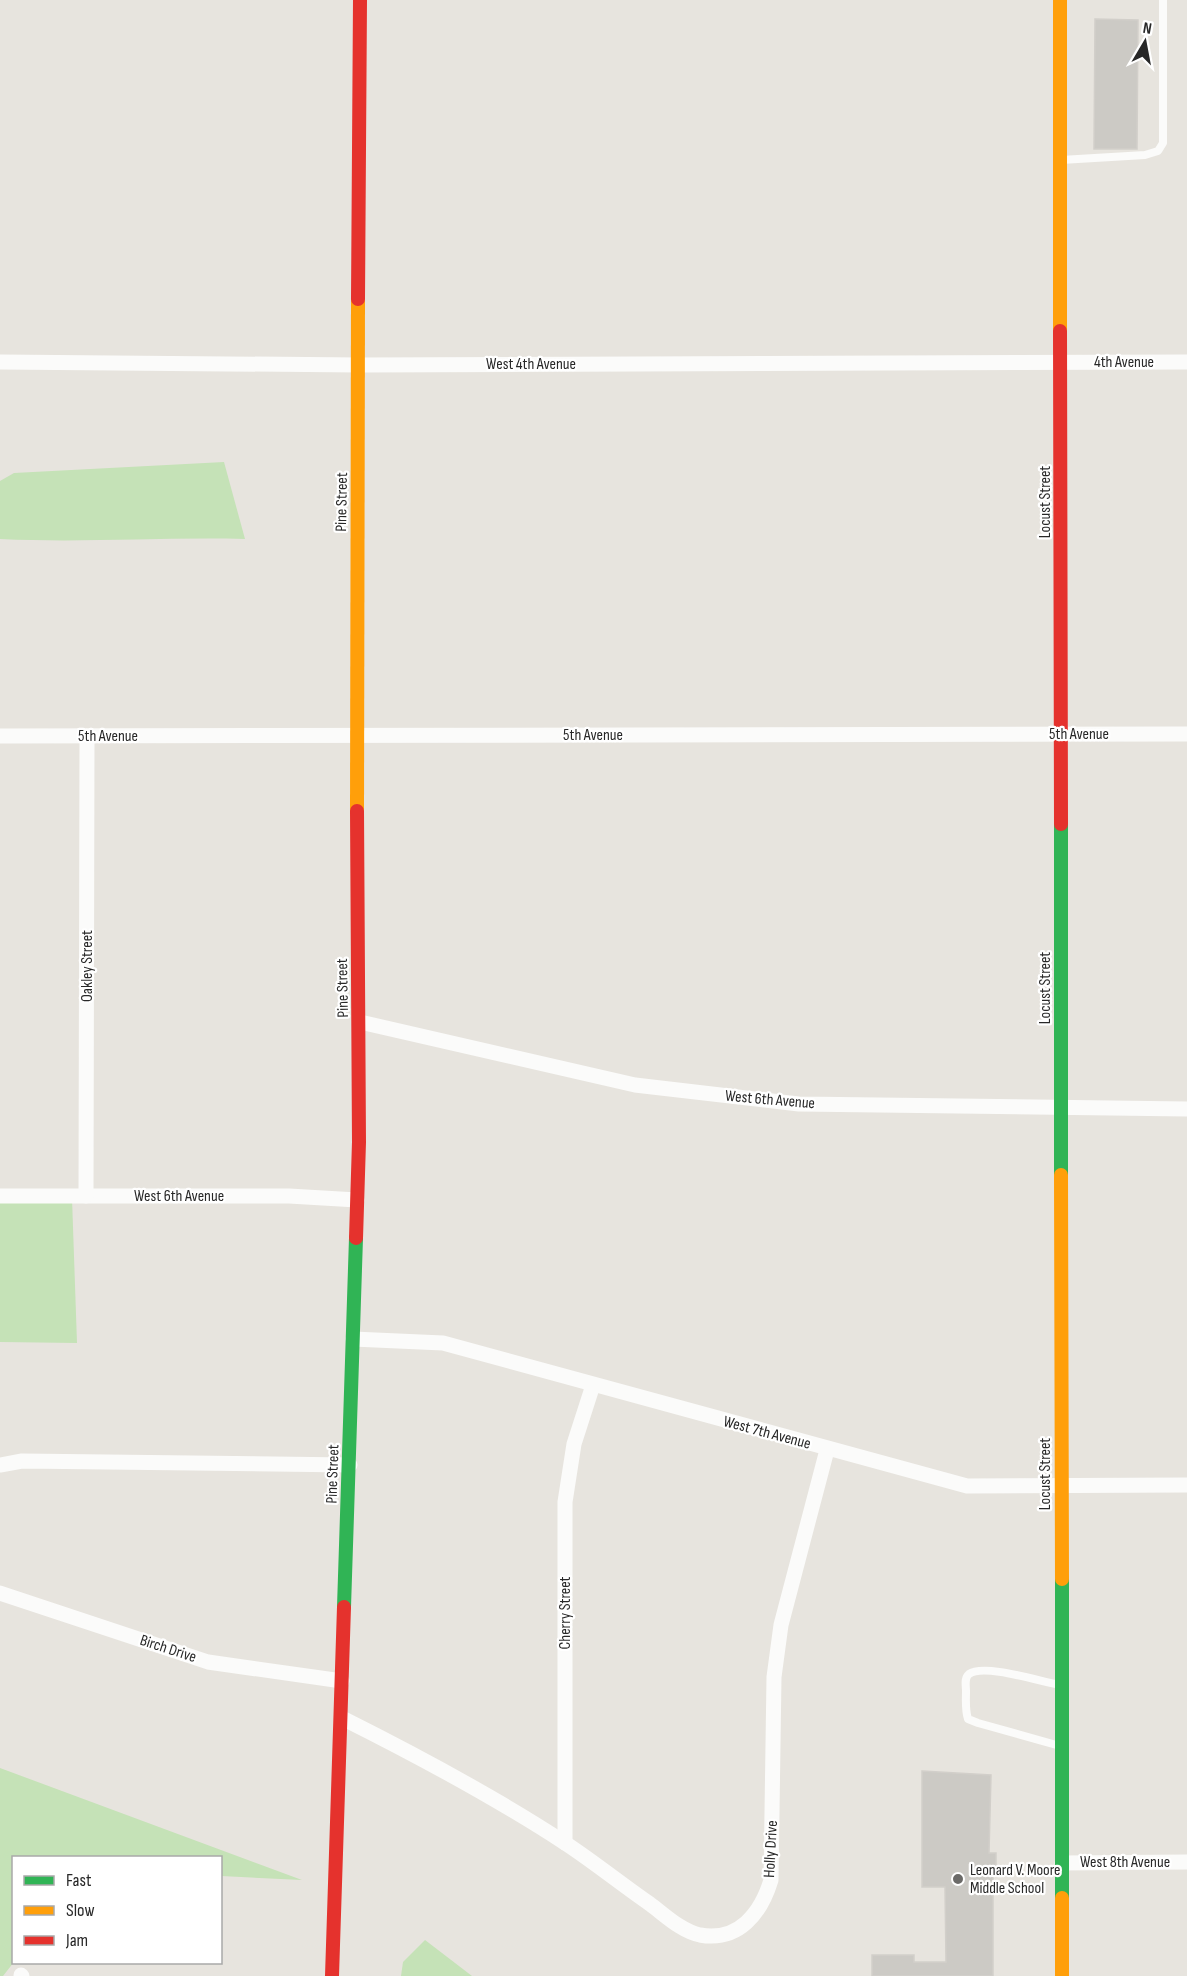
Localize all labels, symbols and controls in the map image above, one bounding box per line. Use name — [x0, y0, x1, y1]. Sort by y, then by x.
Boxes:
north arrow — [1115, 12, 1175, 72]
text: N — [1141, 19, 1153, 39]
street label: 4th Avenue — [1094, 353, 1154, 372]
street label: West 4th Avenue — [486, 355, 576, 374]
street label: Locust Street — [1036, 466, 1055, 538]
street label: Pine Street — [332, 472, 352, 532]
street label: 5th Avenue — [1049, 725, 1109, 744]
street label: 5th Avenue — [563, 726, 623, 745]
street label: 5th Avenue — [78, 727, 138, 746]
street label: Oakley Street — [78, 930, 97, 1002]
street label: Locust Street — [1036, 952, 1055, 1024]
street label: Pine Street — [333, 958, 353, 1018]
street label: West 6th Avenue — [724, 1087, 816, 1113]
street label: West 6th Avenue — [134, 1187, 224, 1206]
street label: West 7th Avenue — [721, 1412, 813, 1454]
street label: Locust Street — [1036, 1438, 1055, 1510]
street label: Pine Street — [322, 1444, 344, 1504]
street label: Cherry Street — [556, 1576, 575, 1649]
street label: Birch Drive — [137, 1631, 199, 1667]
street label: Holly Drive — [760, 1820, 782, 1878]
street label: West 8th Avenue — [1080, 1853, 1170, 1872]
legend — [12, 1856, 222, 1964]
place label: Leonard V. Moore Middle School — [970, 1861, 1060, 1898]
text: Fast — [66, 1870, 92, 1891]
marker: Leonard V. Moore Middle School — [951, 1872, 965, 1886]
text: Slow — [66, 1900, 95, 1921]
text: Jam — [65, 1930, 88, 1951]

